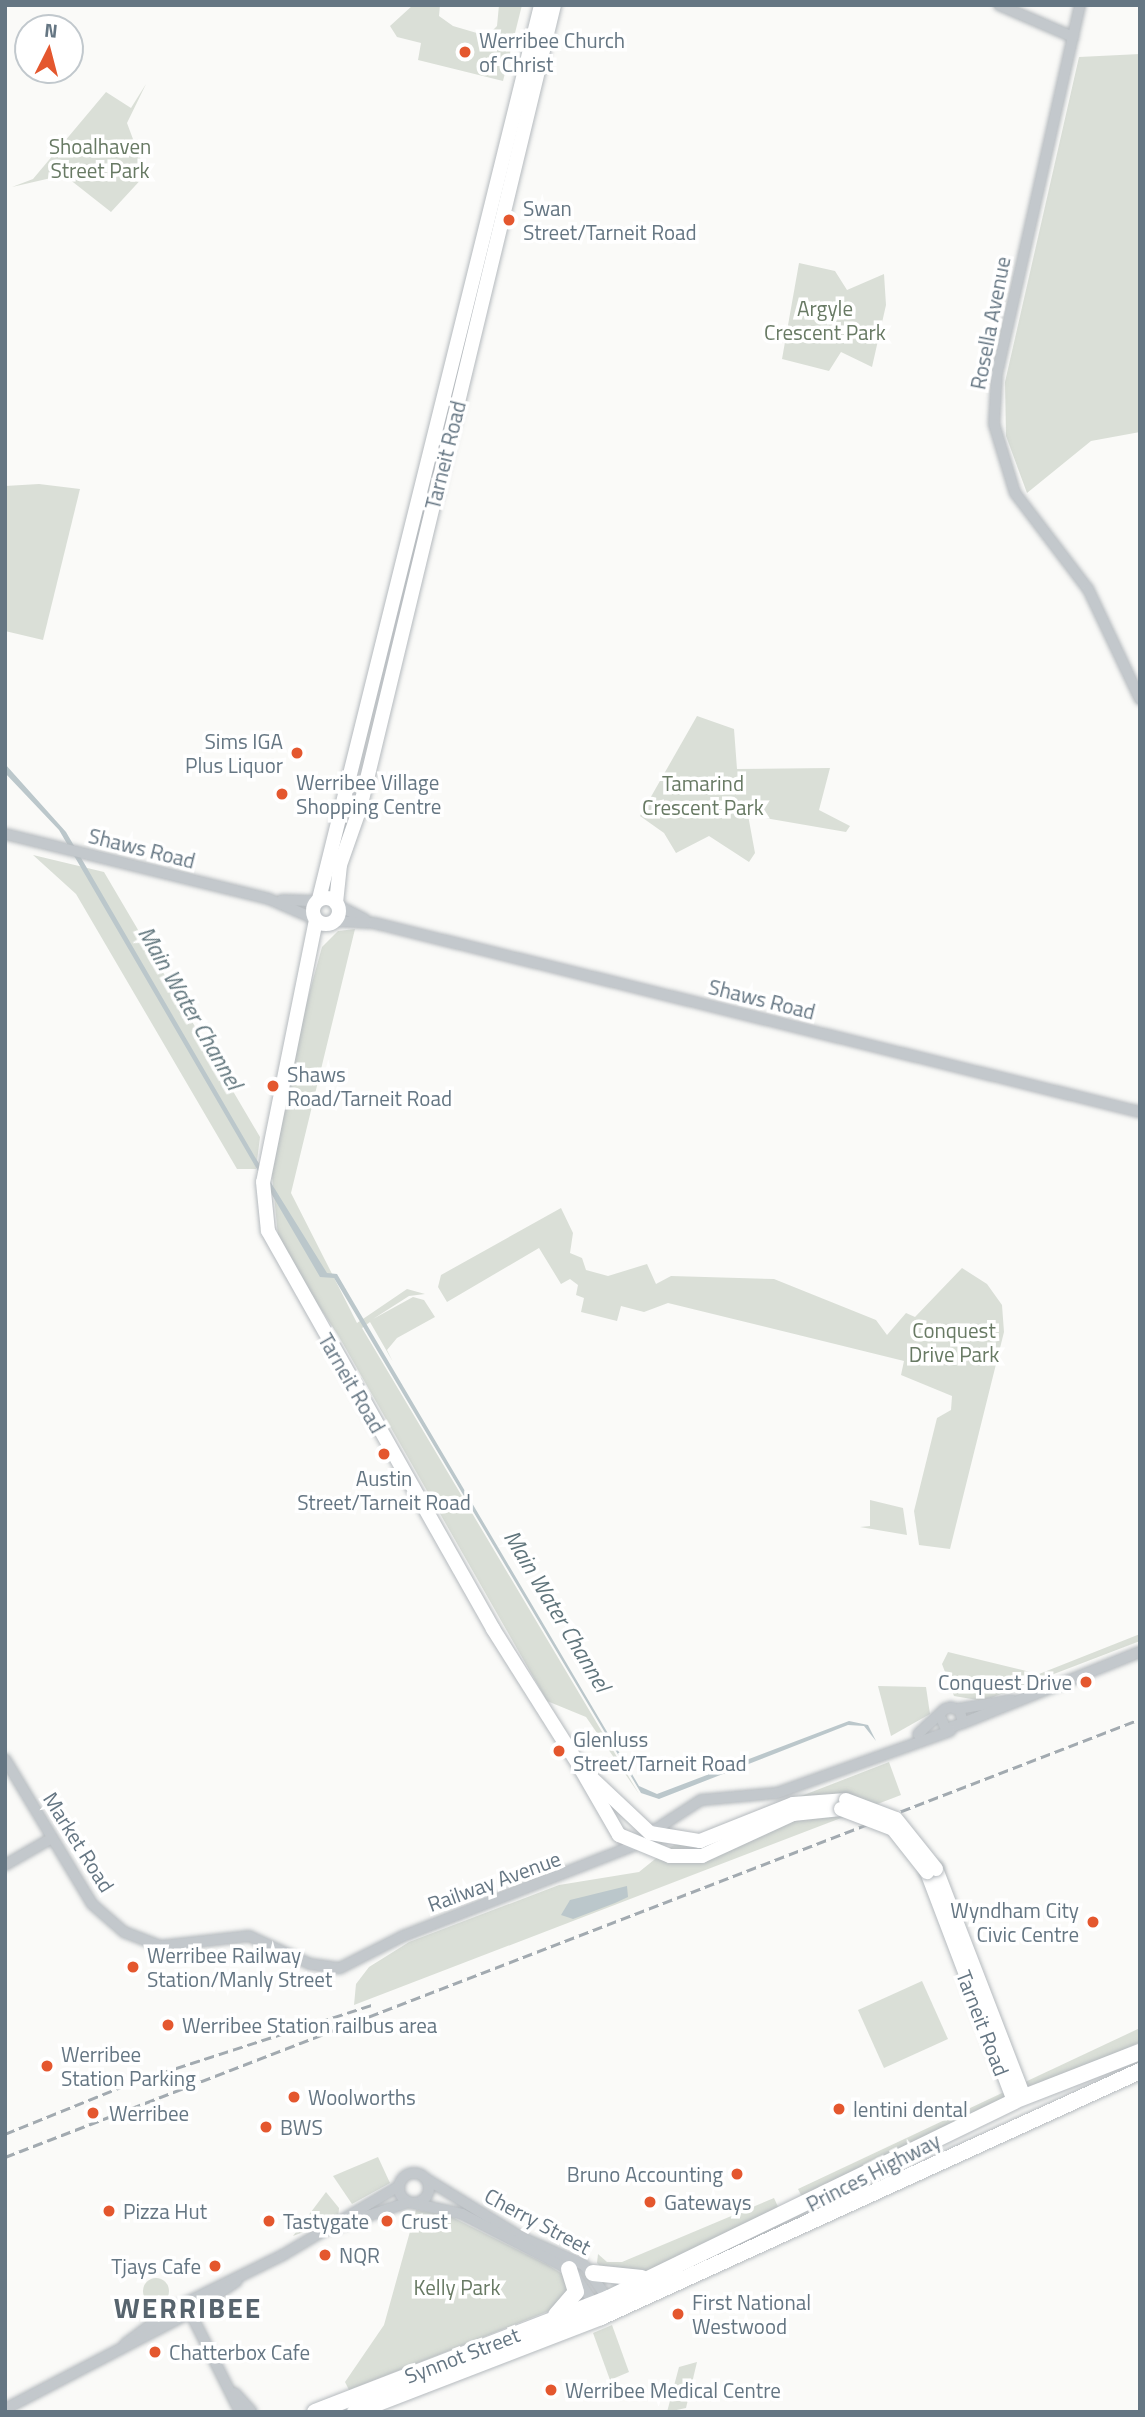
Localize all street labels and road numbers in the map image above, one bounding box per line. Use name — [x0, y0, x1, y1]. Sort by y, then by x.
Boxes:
street label: Rosella Avenue — [965, 254, 1015, 392]
street label: Tarneit Road — [419, 398, 471, 512]
street label: Shaws Road — [86, 823, 198, 873]
street label: Shaws Road — [706, 974, 818, 1024]
street label: Tarneit Road — [313, 1329, 391, 1437]
street label: Market Road — [38, 1787, 120, 1897]
street label: Railway Avenue — [424, 1845, 564, 1917]
street label: Tarneit Road — [951, 1967, 1015, 2079]
street label: Princes Highway — [802, 2127, 944, 2217]
street label: Cherry Street — [481, 2182, 595, 2260]
street label: Synnot Street — [401, 2322, 523, 2388]

